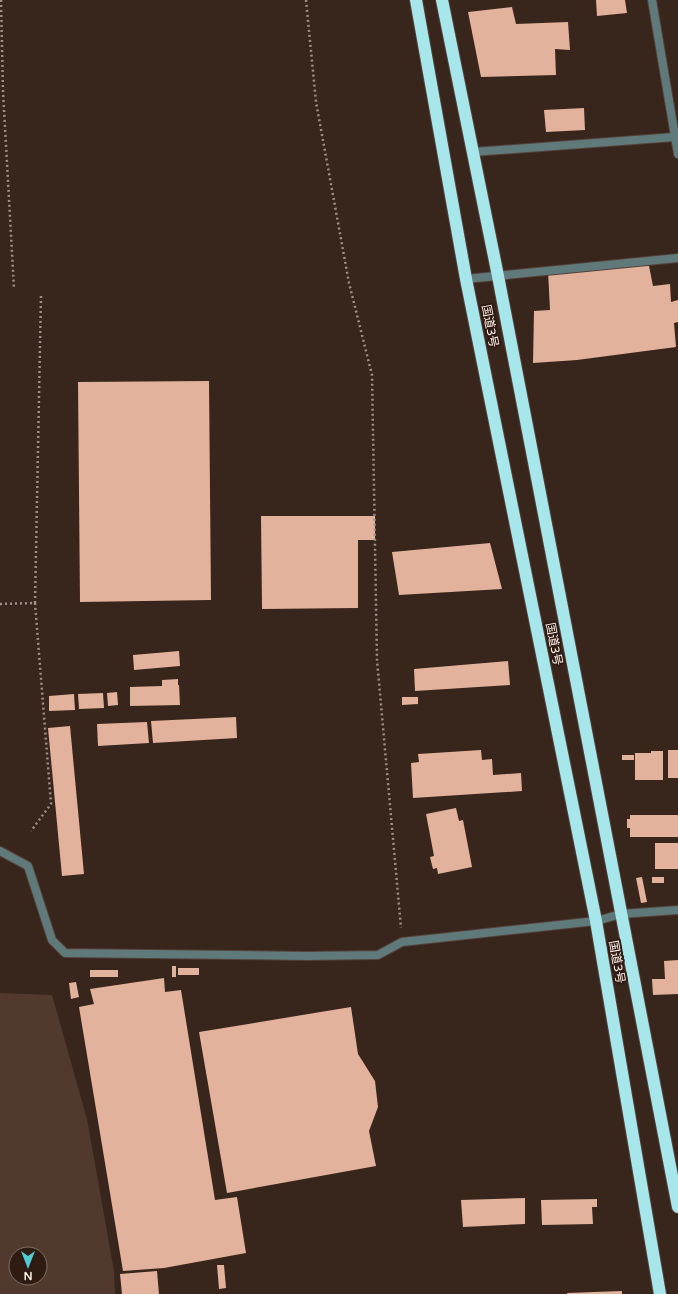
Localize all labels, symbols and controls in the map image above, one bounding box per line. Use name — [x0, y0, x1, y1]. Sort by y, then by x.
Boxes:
street label: 国道3号 — [479, 303, 501, 349]
street label: 国道3号 — [543, 621, 565, 667]
street label: 国道3号 — [606, 939, 628, 985]
north arrow — [8, 1246, 48, 1286]
text: N — [24, 1269, 32, 1282]

